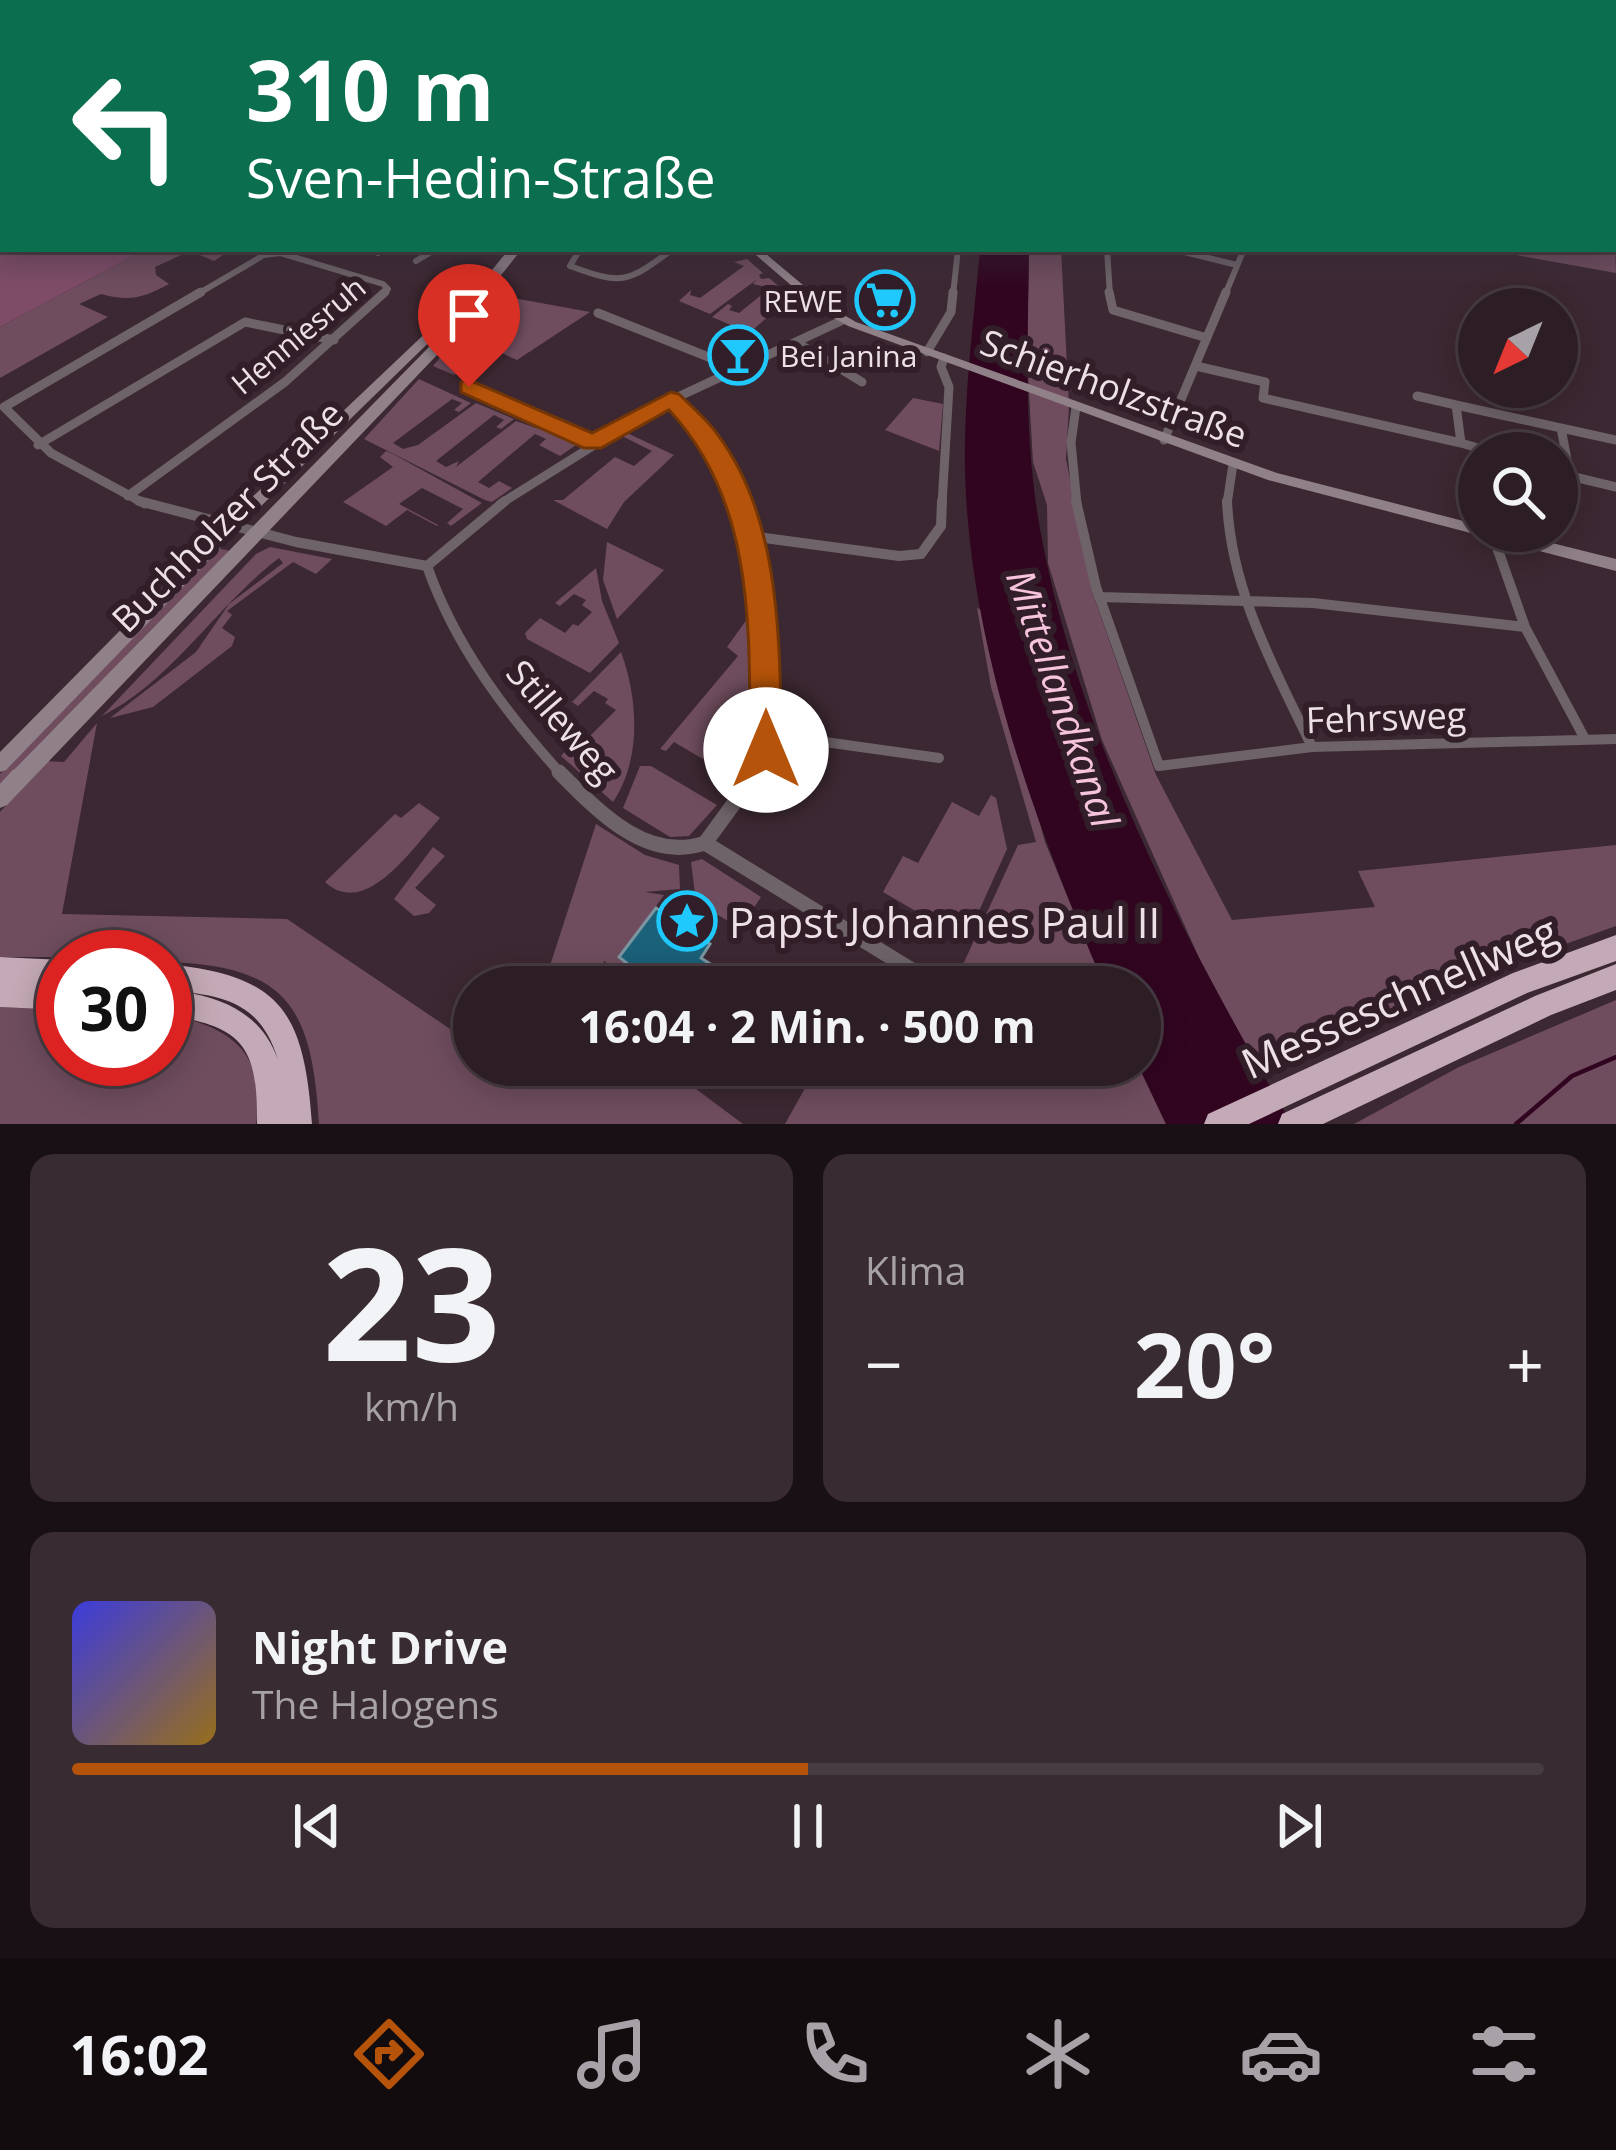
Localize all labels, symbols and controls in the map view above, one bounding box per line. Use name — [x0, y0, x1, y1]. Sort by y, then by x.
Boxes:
text: 310 m — [246, 31, 494, 146]
icon: left — [48, 48, 204, 204]
text: Sven-Hedin-Straße — [246, 140, 716, 214]
pin — [418, 264, 520, 387]
street label: Henniesruh — [222, 267, 374, 403]
supermarket icon: REWE — [854, 269, 916, 331]
place label: REWE — [763, 280, 843, 321]
icon: arrive — [436, 282, 502, 348]
north arrow — [1458, 288, 1578, 408]
map controls — [1458, 288, 1578, 552]
street label: Schierholzstraße — [974, 317, 1254, 459]
bar icon: Bei Janina — [707, 324, 769, 386]
place label: Bei Janina — [780, 335, 917, 376]
street label: Buchholzer Straße — [101, 390, 353, 642]
button: search — [1458, 432, 1578, 552]
water label: Mittellandkanal — [995, 562, 1133, 835]
street label: Stilleweg — [496, 649, 630, 793]
position arrow — [703, 687, 829, 813]
street label: Fehrsweg — [1305, 690, 1467, 744]
place icon: Papst Johannes Paul II — [656, 890, 718, 952]
place label: Papst Johannes Paul II — [729, 893, 1160, 950]
street label: Messeschnellweg — [1232, 901, 1566, 1091]
speed limit sign: 30 — [36, 930, 192, 1086]
text: 16:04 · 2 Min. · 500 m — [578, 995, 1036, 1056]
text: 23 — [322, 1194, 501, 1407]
text: Klima — [865, 1243, 966, 1296]
text: 20° — [1134, 1302, 1275, 1424]
text: − — [865, 1318, 903, 1408]
text: + — [1506, 1318, 1544, 1408]
text: km/h — [364, 1379, 459, 1432]
text: Night Drive — [252, 1616, 508, 1677]
text: The Halogens — [252, 1677, 499, 1730]
icon: previous — [284, 1793, 350, 1859]
icon: pause — [775, 1793, 841, 1859]
icon: next — [1266, 1793, 1332, 1859]
icon: directions — [347, 2012, 431, 2096]
icon: music — [570, 2012, 654, 2096]
icon: phone — [793, 2012, 877, 2096]
icon: climate — [1016, 2012, 1100, 2096]
icon: car — [1239, 2012, 1323, 2096]
icon: filters — [1462, 2012, 1546, 2096]
text: 16:02 — [70, 2017, 208, 2091]

